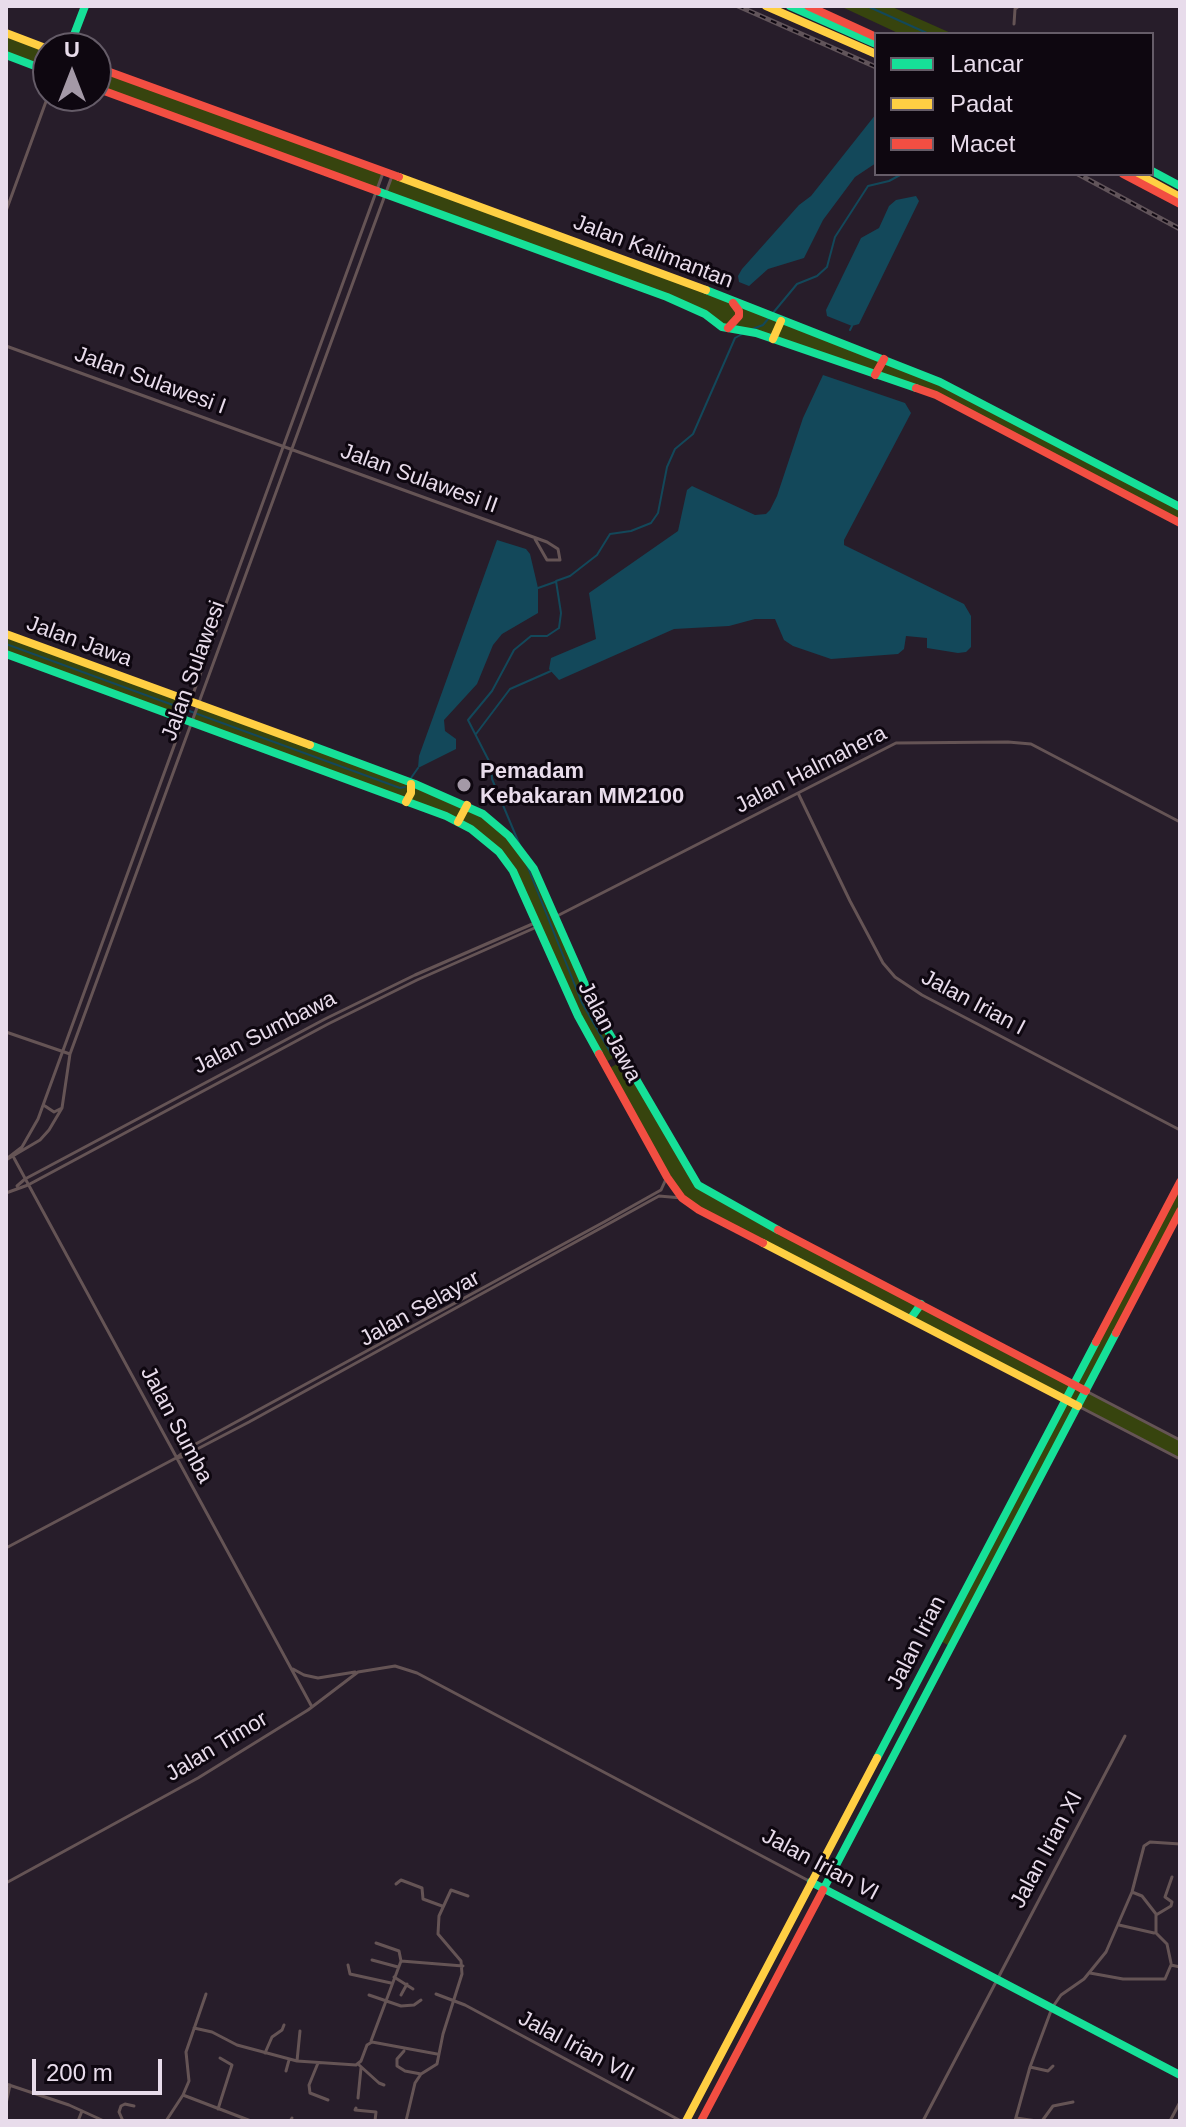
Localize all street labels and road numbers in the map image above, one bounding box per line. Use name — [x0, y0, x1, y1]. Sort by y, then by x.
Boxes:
street label: Jalan Kalimantan — [569, 209, 737, 295]
street label: Jalan Sulawesi I — [71, 341, 229, 421]
street label: Jalan Sulawesi II — [337, 438, 501, 520]
street label: Jalan Sulawesi — [157, 598, 231, 744]
street label: Jalan Jawa — [23, 611, 135, 673]
street label: Jalan Halmahera — [731, 720, 891, 820]
street label: Jalan Irian I — [917, 965, 1029, 1041]
street label: Jalan Jawa — [572, 977, 646, 1087]
street label: Jalan Sumbawa — [189, 986, 341, 1080]
street label: Jalan Selayar — [355, 1265, 485, 1353]
street label: Jalan Sumba — [134, 1362, 218, 1488]
street label: Jalan Irian — [882, 1592, 952, 1694]
street label: Jalan Timor — [161, 1706, 273, 1788]
street label: Jalan Irian XI — [1005, 1787, 1089, 1913]
street label: Jalan Irian VI — [757, 1823, 883, 1907]
street label: Jalal Irian VII — [514, 2005, 638, 2089]

